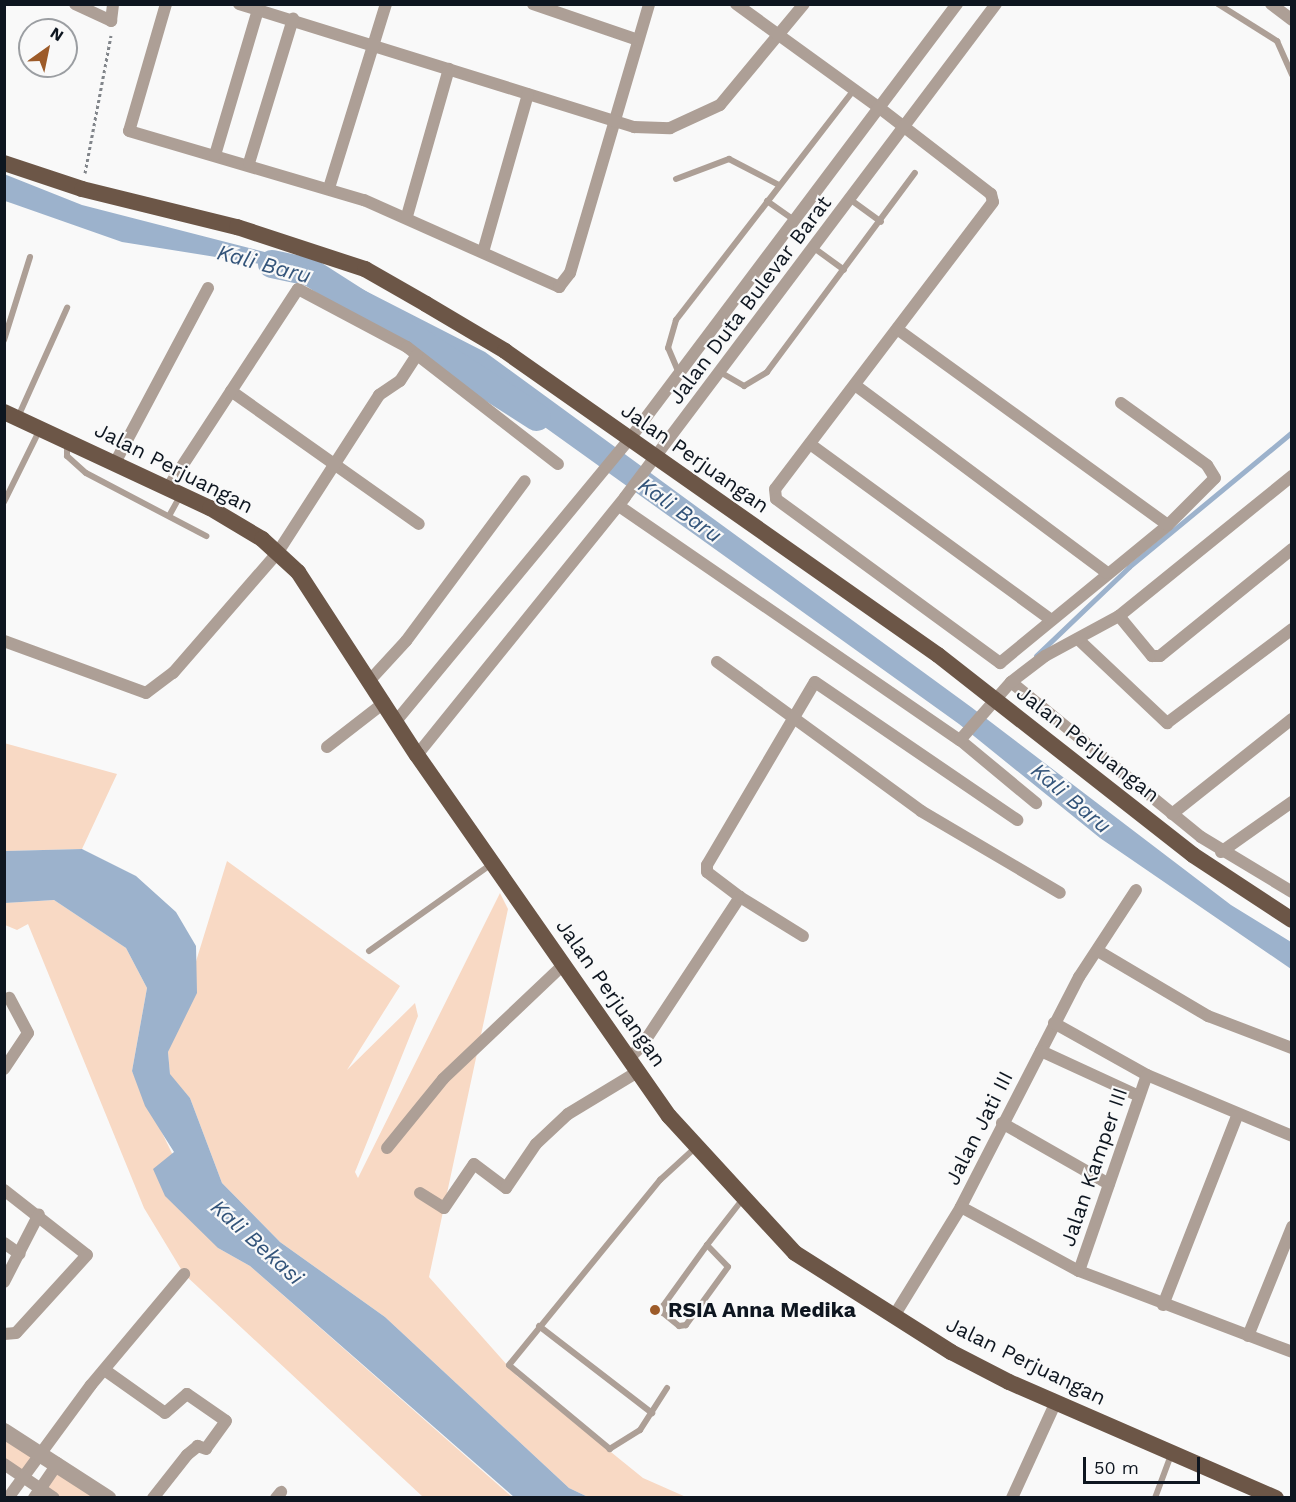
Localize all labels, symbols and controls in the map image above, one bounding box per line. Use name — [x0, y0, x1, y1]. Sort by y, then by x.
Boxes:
north arrow — [18, 18, 78, 78]
text: N — [47, 23, 67, 45]
street label: Jalan Duta Bulevar Barat — [663, 191, 837, 409]
water label: Kali Baru — [214, 239, 314, 289]
street label: Jalan Perjuangan — [616, 398, 774, 518]
street label: Jalan Perjuangan — [90, 417, 258, 519]
water label: Kali Baru — [633, 472, 727, 548]
street label: Jalan Perjuangan — [1011, 680, 1165, 808]
water label: Kali Baru — [1026, 757, 1116, 839]
street label: Jalan Perjuangan — [551, 914, 671, 1072]
street label: Jalan Jati III — [939, 1067, 1019, 1189]
street label: Jalan Kamper III — [1055, 1084, 1133, 1250]
water label: Kali Bekasi — [205, 1194, 309, 1290]
place label: RSIA Anna Medika — [668, 1297, 857, 1323]
marker: RSIA Anna Medika — [646, 1301, 664, 1319]
street label: Jalan Perjuangan — [942, 1311, 1110, 1411]
scale bar — [1086, 1445, 1203, 1483]
text: 50 m — [1094, 1457, 1139, 1478]

